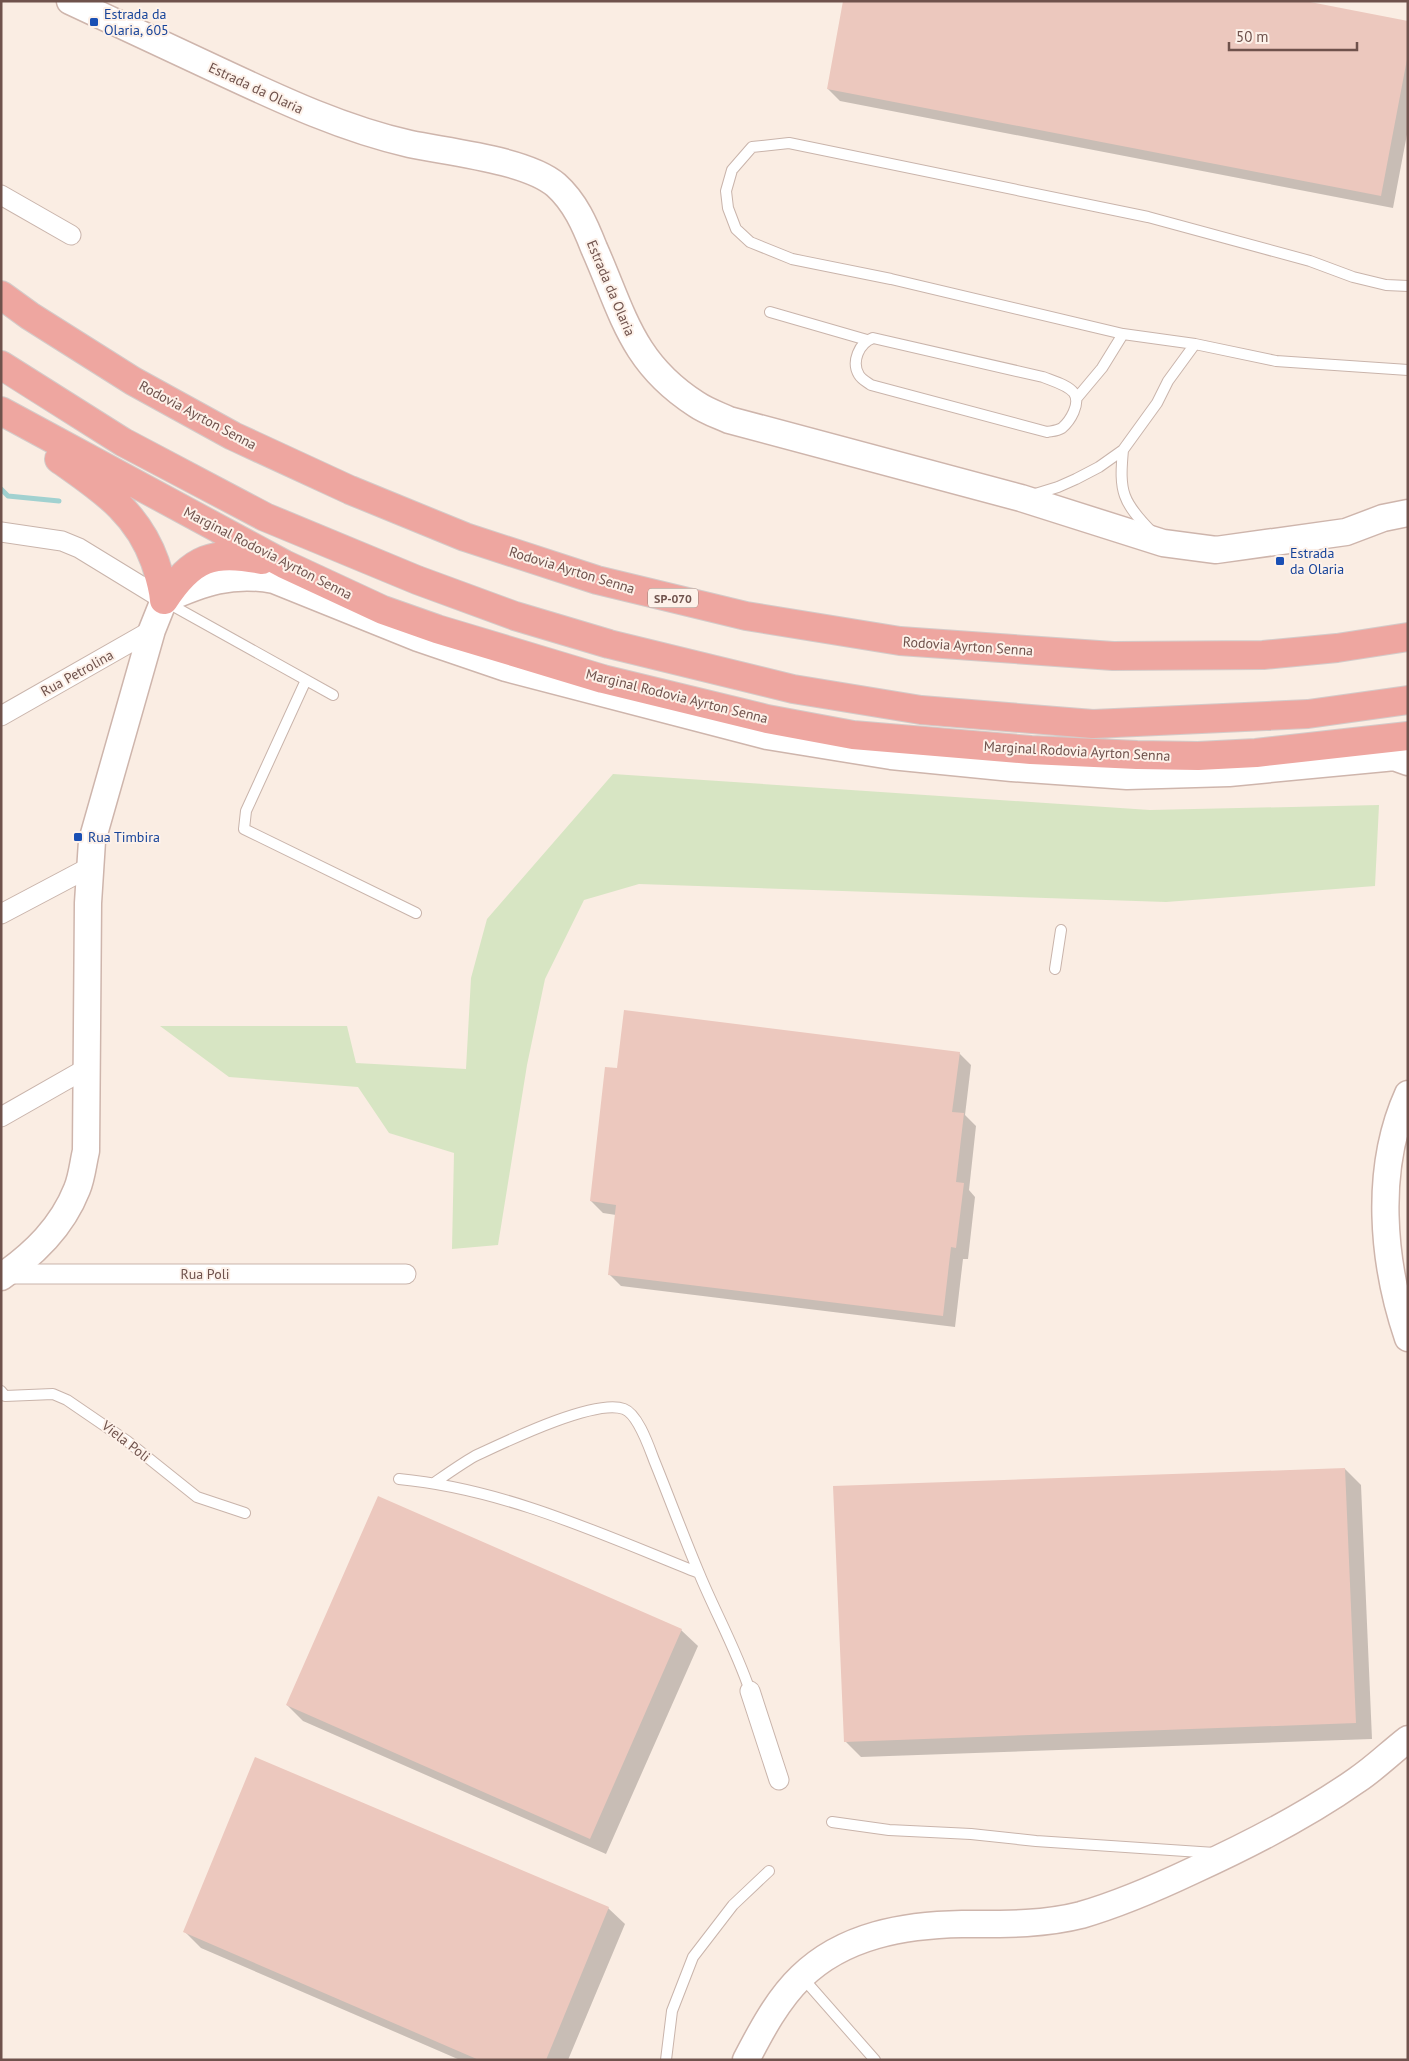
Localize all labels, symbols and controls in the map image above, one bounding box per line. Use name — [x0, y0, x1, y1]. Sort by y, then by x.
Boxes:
place label: Estrada da Olaria, 605 — [104, 5, 169, 39]
marker: Estrada da Olaria, 605 — [88, 16, 100, 28]
scale bar — [1229, 20, 1356, 52]
text: 50 m — [1236, 27, 1269, 46]
street label: Estrada da Olaria — [206, 58, 306, 118]
street label: Estrada da Olaria — [583, 237, 639, 339]
street label: Rodovia Ayrton Senna — [136, 376, 260, 454]
street label: Marginal Rodovia Ayrton Senna — [181, 503, 355, 603]
street label: Rodovia Ayrton Senna — [507, 542, 637, 598]
place label: Estrada da Olaria — [1290, 544, 1344, 578]
marker: Estrada da Olaria — [1274, 555, 1286, 567]
road number: SP-070 — [648, 588, 698, 608]
street label: Rodovia Ayrton Senna — [902, 632, 1034, 660]
street label: Rua Petrolina — [38, 646, 117, 700]
street label: Marginal Rodovia Ayrton Senna — [584, 665, 770, 727]
street label: Marginal Rodovia Ayrton Senna — [983, 737, 1171, 765]
place label: Rua Timbira — [88, 828, 160, 846]
marker: Rua Timbira — [72, 831, 84, 843]
street label: Rua Poli — [180, 1265, 230, 1283]
street label: Viela Poli — [98, 1416, 154, 1465]

